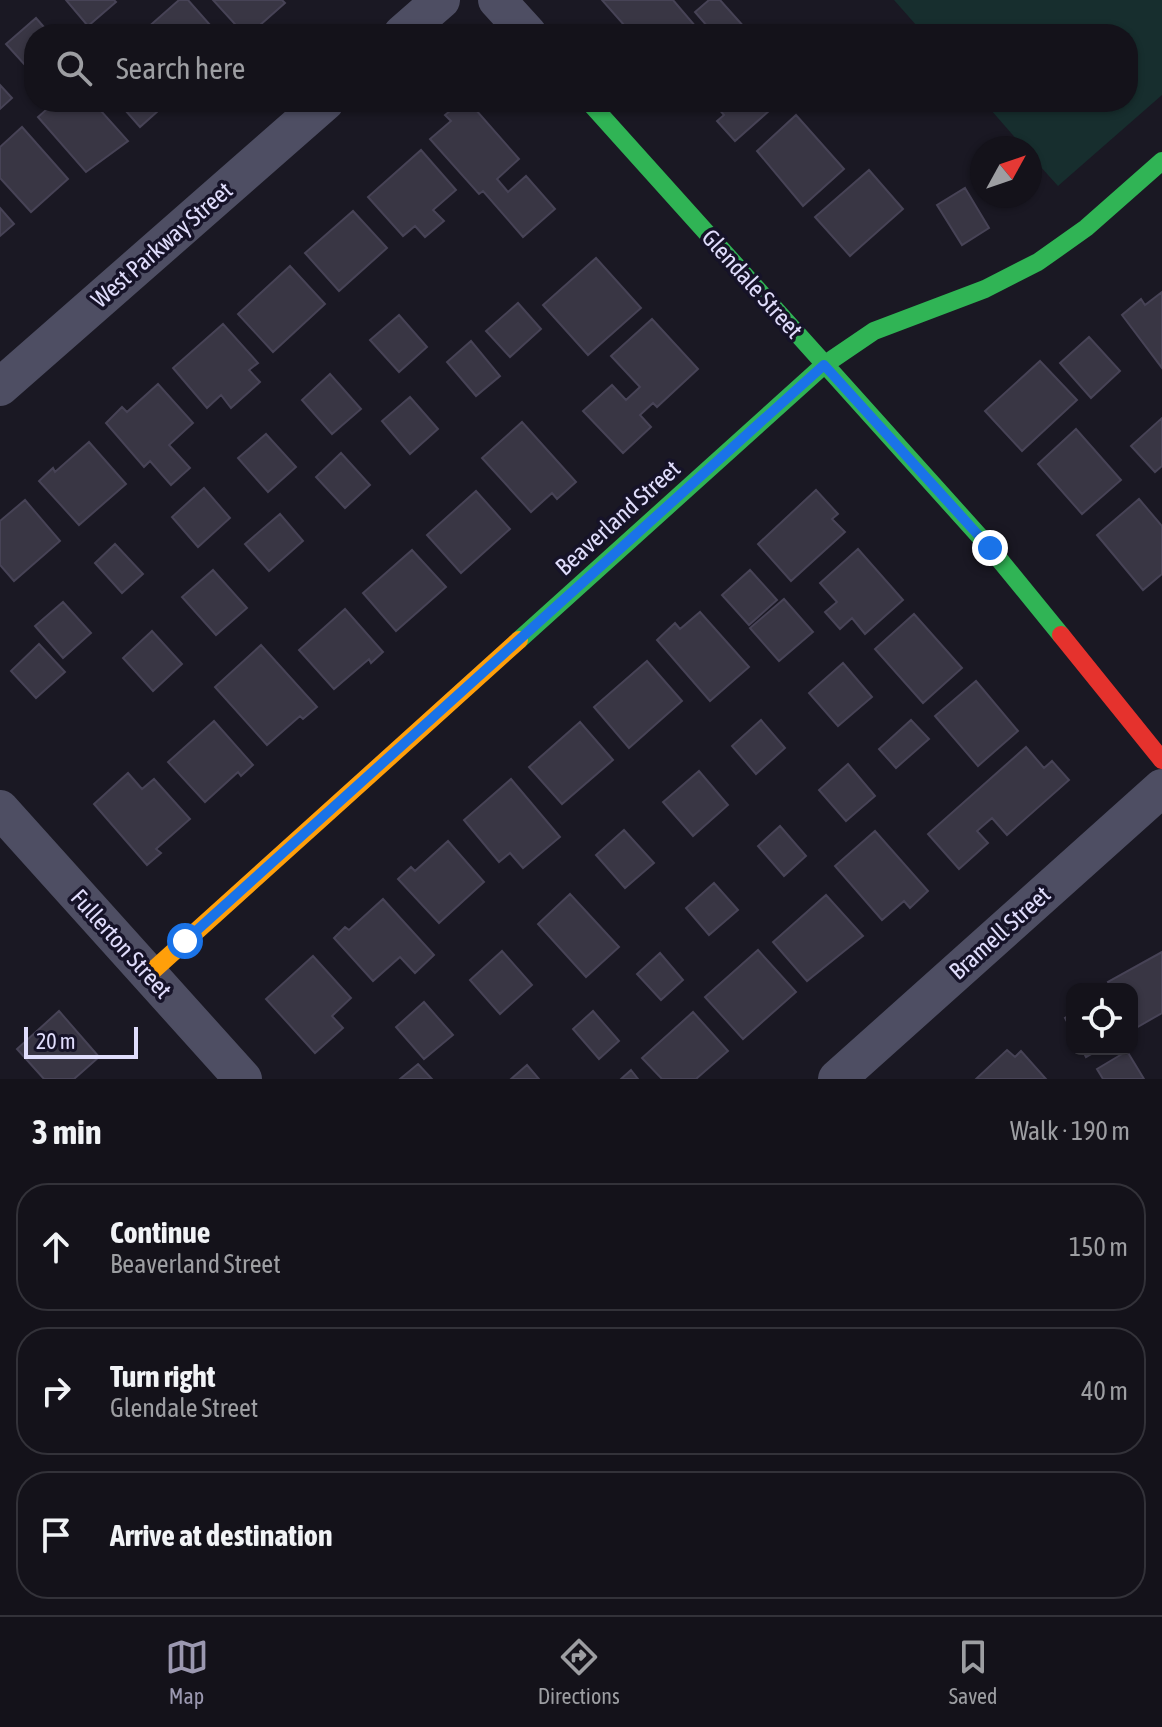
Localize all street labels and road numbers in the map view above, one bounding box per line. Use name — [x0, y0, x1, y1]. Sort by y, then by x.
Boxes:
street label: West Parkway Street — [86, 176, 238, 313]
street label: Glendale Street — [697, 224, 808, 344]
street label: Beaverland Street — [550, 455, 685, 580]
street label: Bramell Street — [944, 880, 1056, 985]
street label: Fullerton Street — [66, 884, 177, 1004]

